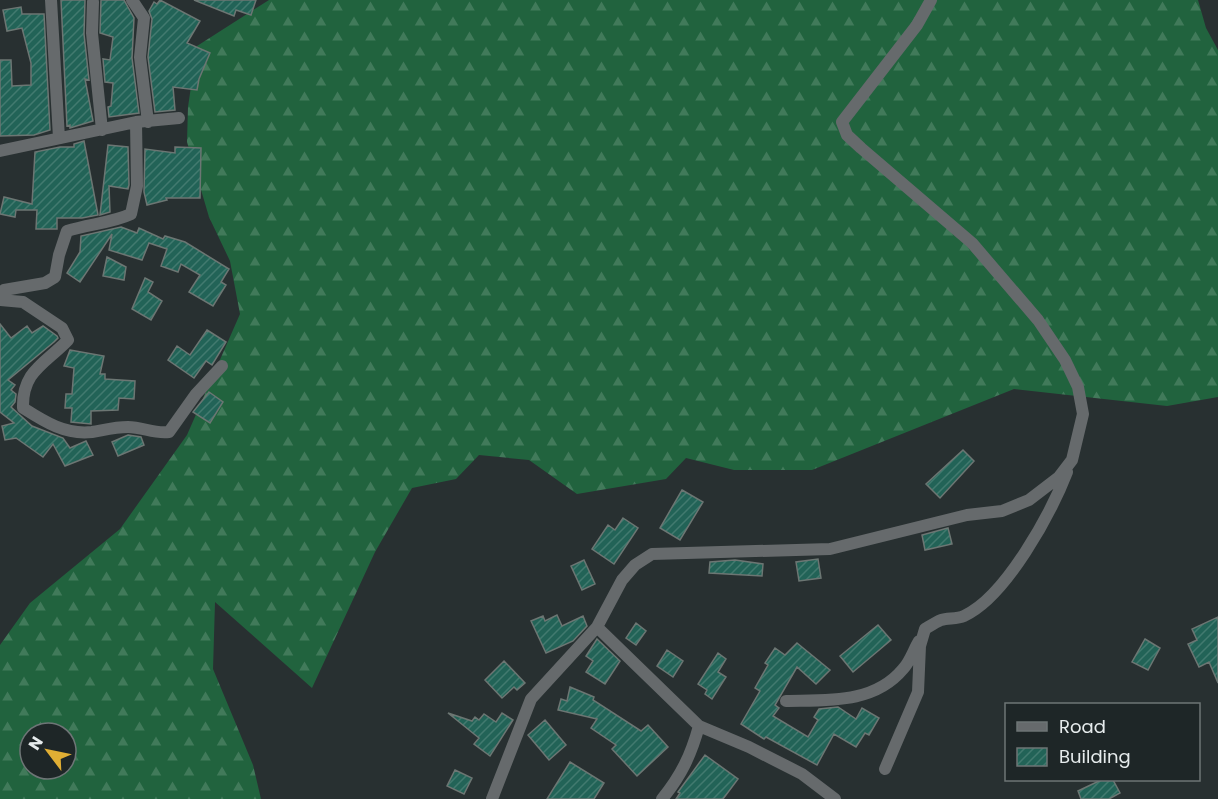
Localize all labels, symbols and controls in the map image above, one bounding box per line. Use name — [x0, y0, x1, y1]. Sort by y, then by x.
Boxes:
legend — [1005, 703, 1200, 781]
text: Road — [1059, 714, 1106, 739]
north arrow — [18, 721, 78, 781]
text: N — [23, 732, 49, 755]
text: Building — [1059, 744, 1131, 769]

